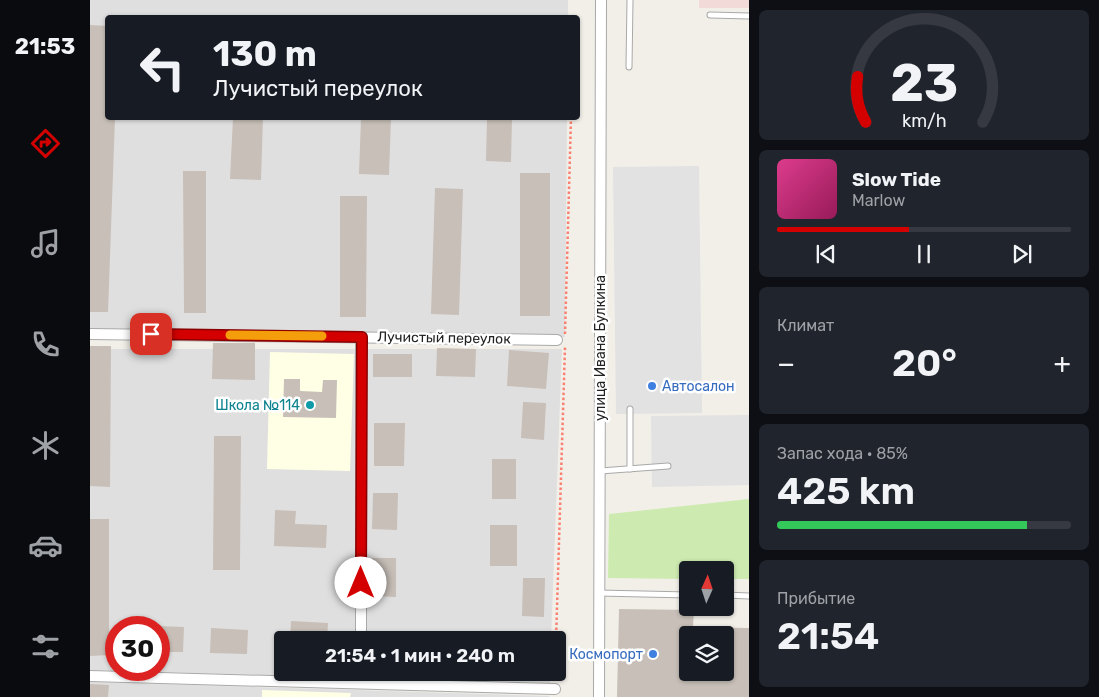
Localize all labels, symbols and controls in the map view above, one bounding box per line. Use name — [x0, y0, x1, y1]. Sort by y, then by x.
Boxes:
text: 21:53 — [15, 33, 75, 60]
text: 130 m — [213, 33, 317, 75]
icon: left — [130, 35, 195, 100]
text: 23 — [890, 52, 958, 114]
text: Лучистый переулок — [213, 75, 423, 102]
text: km/h — [902, 110, 946, 131]
icon: directions — [28, 126, 63, 161]
text: Slow Tide — [852, 168, 941, 191]
text: Marlow — [852, 191, 905, 210]
icon: music — [28, 226, 63, 261]
icon: previous — [812, 240, 840, 268]
icon: pause — [910, 240, 938, 268]
icon: next — [1008, 240, 1036, 268]
street label: улица Ивана Булкина — [592, 275, 609, 421]
pin — [130, 313, 172, 355]
text: Климат — [777, 316, 834, 335]
icon: arrive — [137, 320, 165, 348]
icon: phone — [28, 327, 63, 362]
street label: Лучистый переулок — [377, 328, 511, 348]
text: 20° — [892, 340, 957, 386]
text: − — [777, 347, 795, 380]
text: + — [1054, 347, 1071, 380]
place label: Автосалон — [662, 378, 735, 395]
marker: Автосалон — [646, 380, 658, 392]
place label: Школа №114 — [215, 397, 300, 414]
marker: Школа №114 — [304, 399, 316, 411]
icon: climate — [28, 428, 63, 463]
text: Запас хода · 85% — [777, 444, 908, 463]
text: 425 km — [777, 468, 915, 514]
icon: car — [28, 528, 63, 563]
position arrow — [334, 556, 386, 608]
north arrow — [679, 561, 734, 616]
map controls — [679, 561, 734, 681]
text: Прибытие — [777, 589, 855, 608]
text: 21:54 — [777, 613, 879, 659]
speed limit sign: 30 — [105, 616, 170, 681]
button: layers — [679, 626, 734, 681]
icon: filters — [28, 629, 63, 664]
text: 21:54 · 1 мин · 240 m — [325, 644, 515, 667]
place label: Космопорт — [569, 646, 643, 663]
marker: Космопорт — [647, 648, 659, 660]

